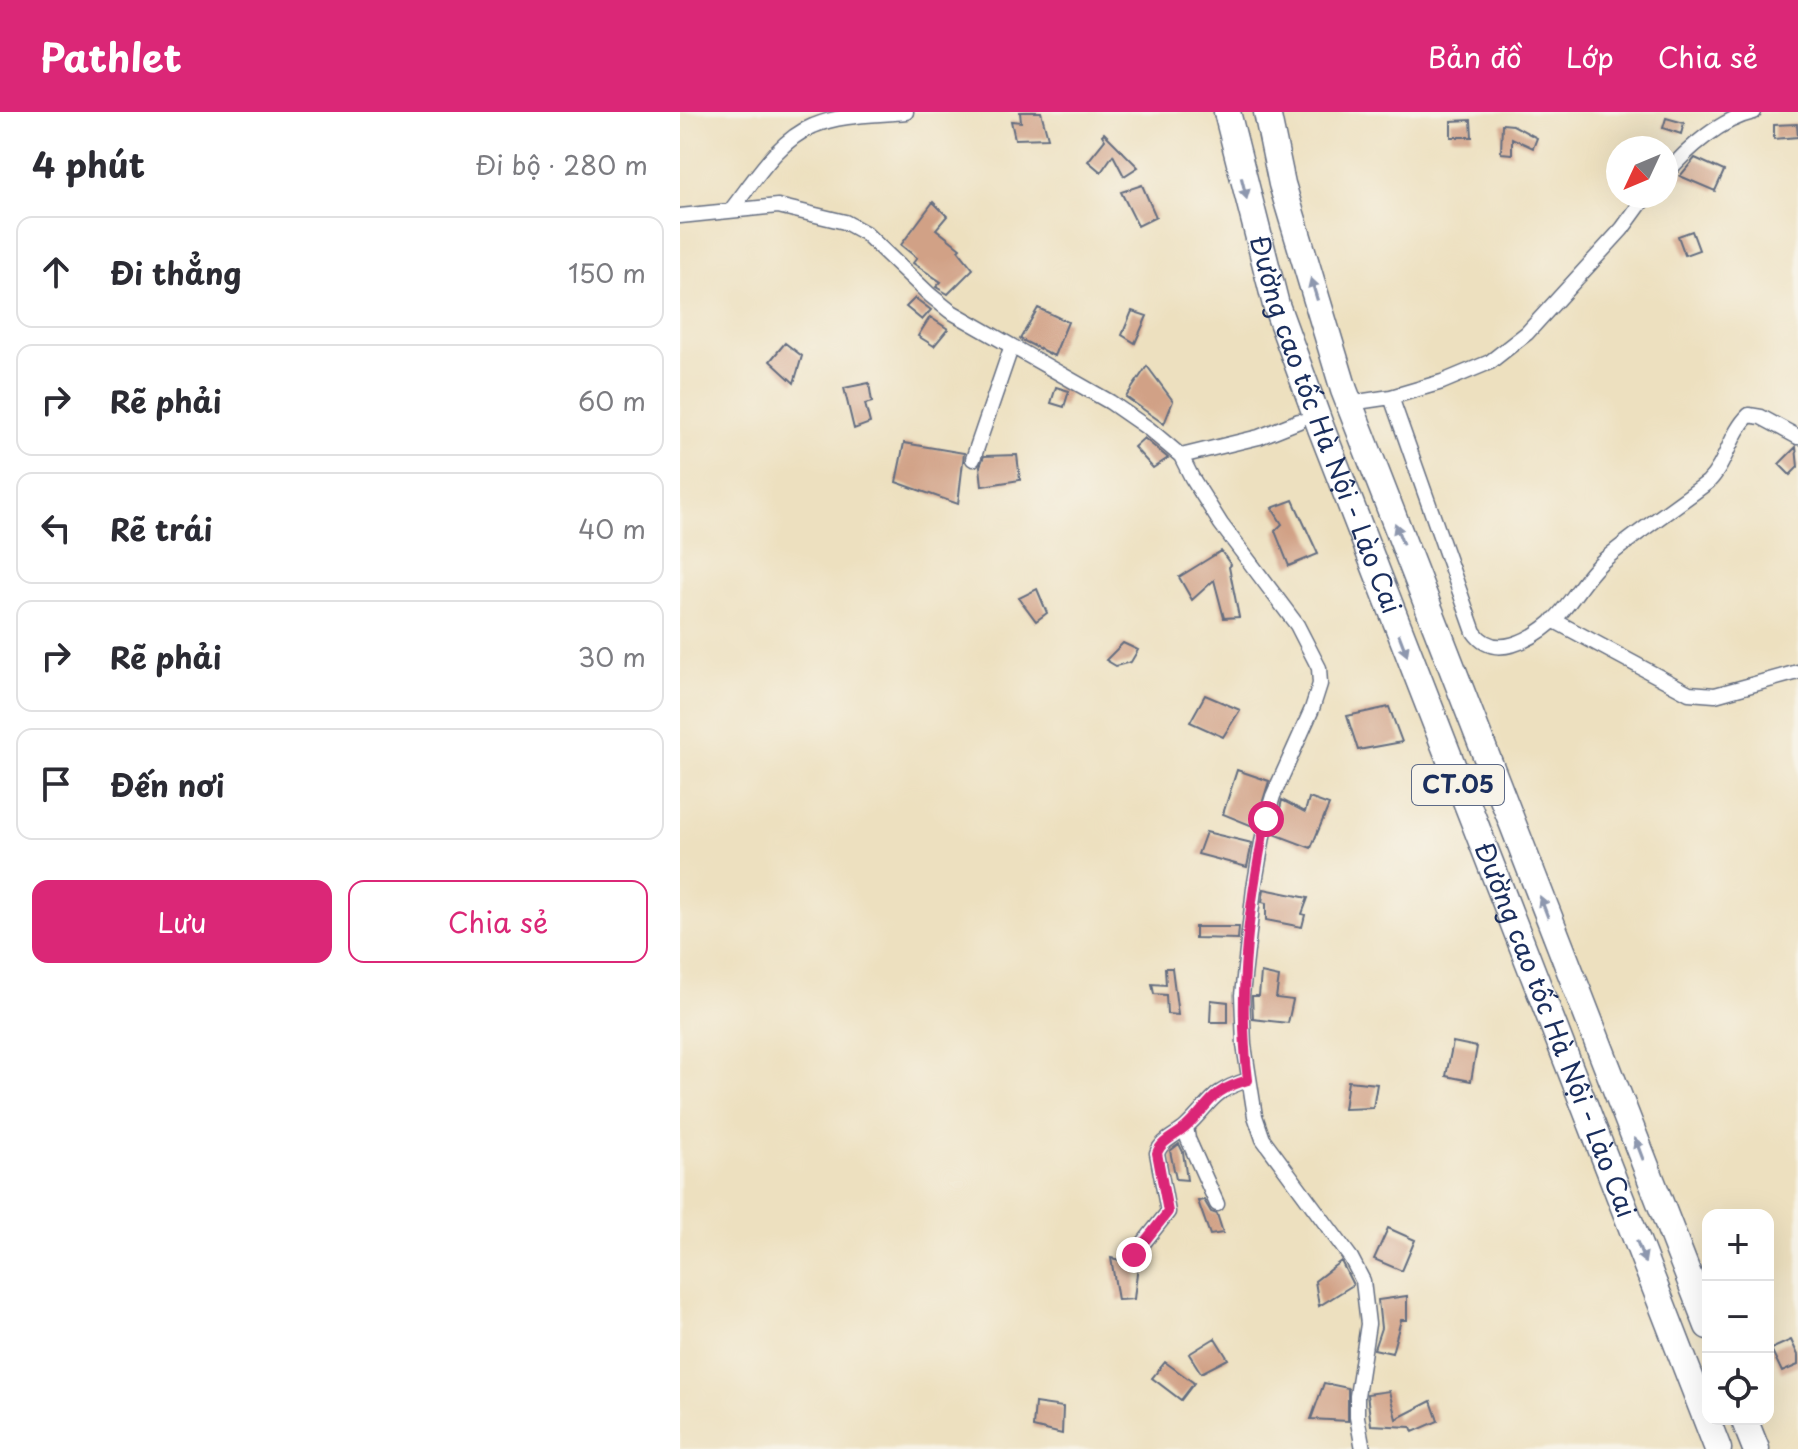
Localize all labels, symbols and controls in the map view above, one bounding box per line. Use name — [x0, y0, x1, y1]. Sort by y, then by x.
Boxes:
text: Pathlet — [40, 28, 182, 85]
text: Bản đồ — [1428, 35, 1522, 78]
text: Lớp — [1566, 35, 1614, 78]
text: Chia sẻ — [1658, 35, 1758, 78]
north arrow — [1606, 136, 1678, 208]
text: 4 phút — [32, 138, 145, 190]
text: Đi bộ · 280 m — [475, 145, 648, 184]
one-way arrow — [1239, 176, 1251, 201]
street label: Đường cao tốc Hà Nội - Lào Cai — [1241, 231, 1412, 619]
icon: ahead — [34, 250, 78, 294]
text: Đi thẳng — [110, 250, 242, 295]
text: 150 m — [568, 253, 646, 292]
one-way arrow — [1307, 276, 1320, 300]
icon: right — [34, 378, 78, 422]
text: Rẽ phải — [110, 378, 222, 423]
text: 60 m — [578, 381, 646, 420]
icon: left — [34, 506, 78, 550]
text: Rẽ trái — [110, 506, 212, 551]
text: 40 m — [578, 509, 646, 548]
one-way arrow — [1392, 522, 1405, 546]
one-way arrow — [1397, 633, 1410, 657]
icon: right — [34, 634, 78, 678]
text: Rẽ phải — [110, 634, 222, 679]
text: 30 m — [578, 637, 646, 676]
icon: arrive — [34, 762, 78, 806]
text: Đến nơi — [110, 762, 225, 807]
road number: CT.05 — [1412, 765, 1504, 805]
route start — [1248, 801, 1284, 837]
street label: Đường cao tốc Hà Nội - Lào Cai — [1466, 836, 1647, 1223]
button: Lưu — [32, 880, 332, 963]
button: Chia sẻ — [348, 880, 648, 963]
one-way arrow — [1537, 895, 1550, 919]
one-way arrow — [1632, 1137, 1645, 1161]
map controls — [1702, 1209, 1774, 1425]
button: + — [1702, 1209, 1774, 1281]
route end — [1116, 1237, 1152, 1273]
one-way arrow — [1635, 1240, 1648, 1264]
button: − — [1702, 1281, 1774, 1353]
button: locate — [1702, 1353, 1774, 1425]

